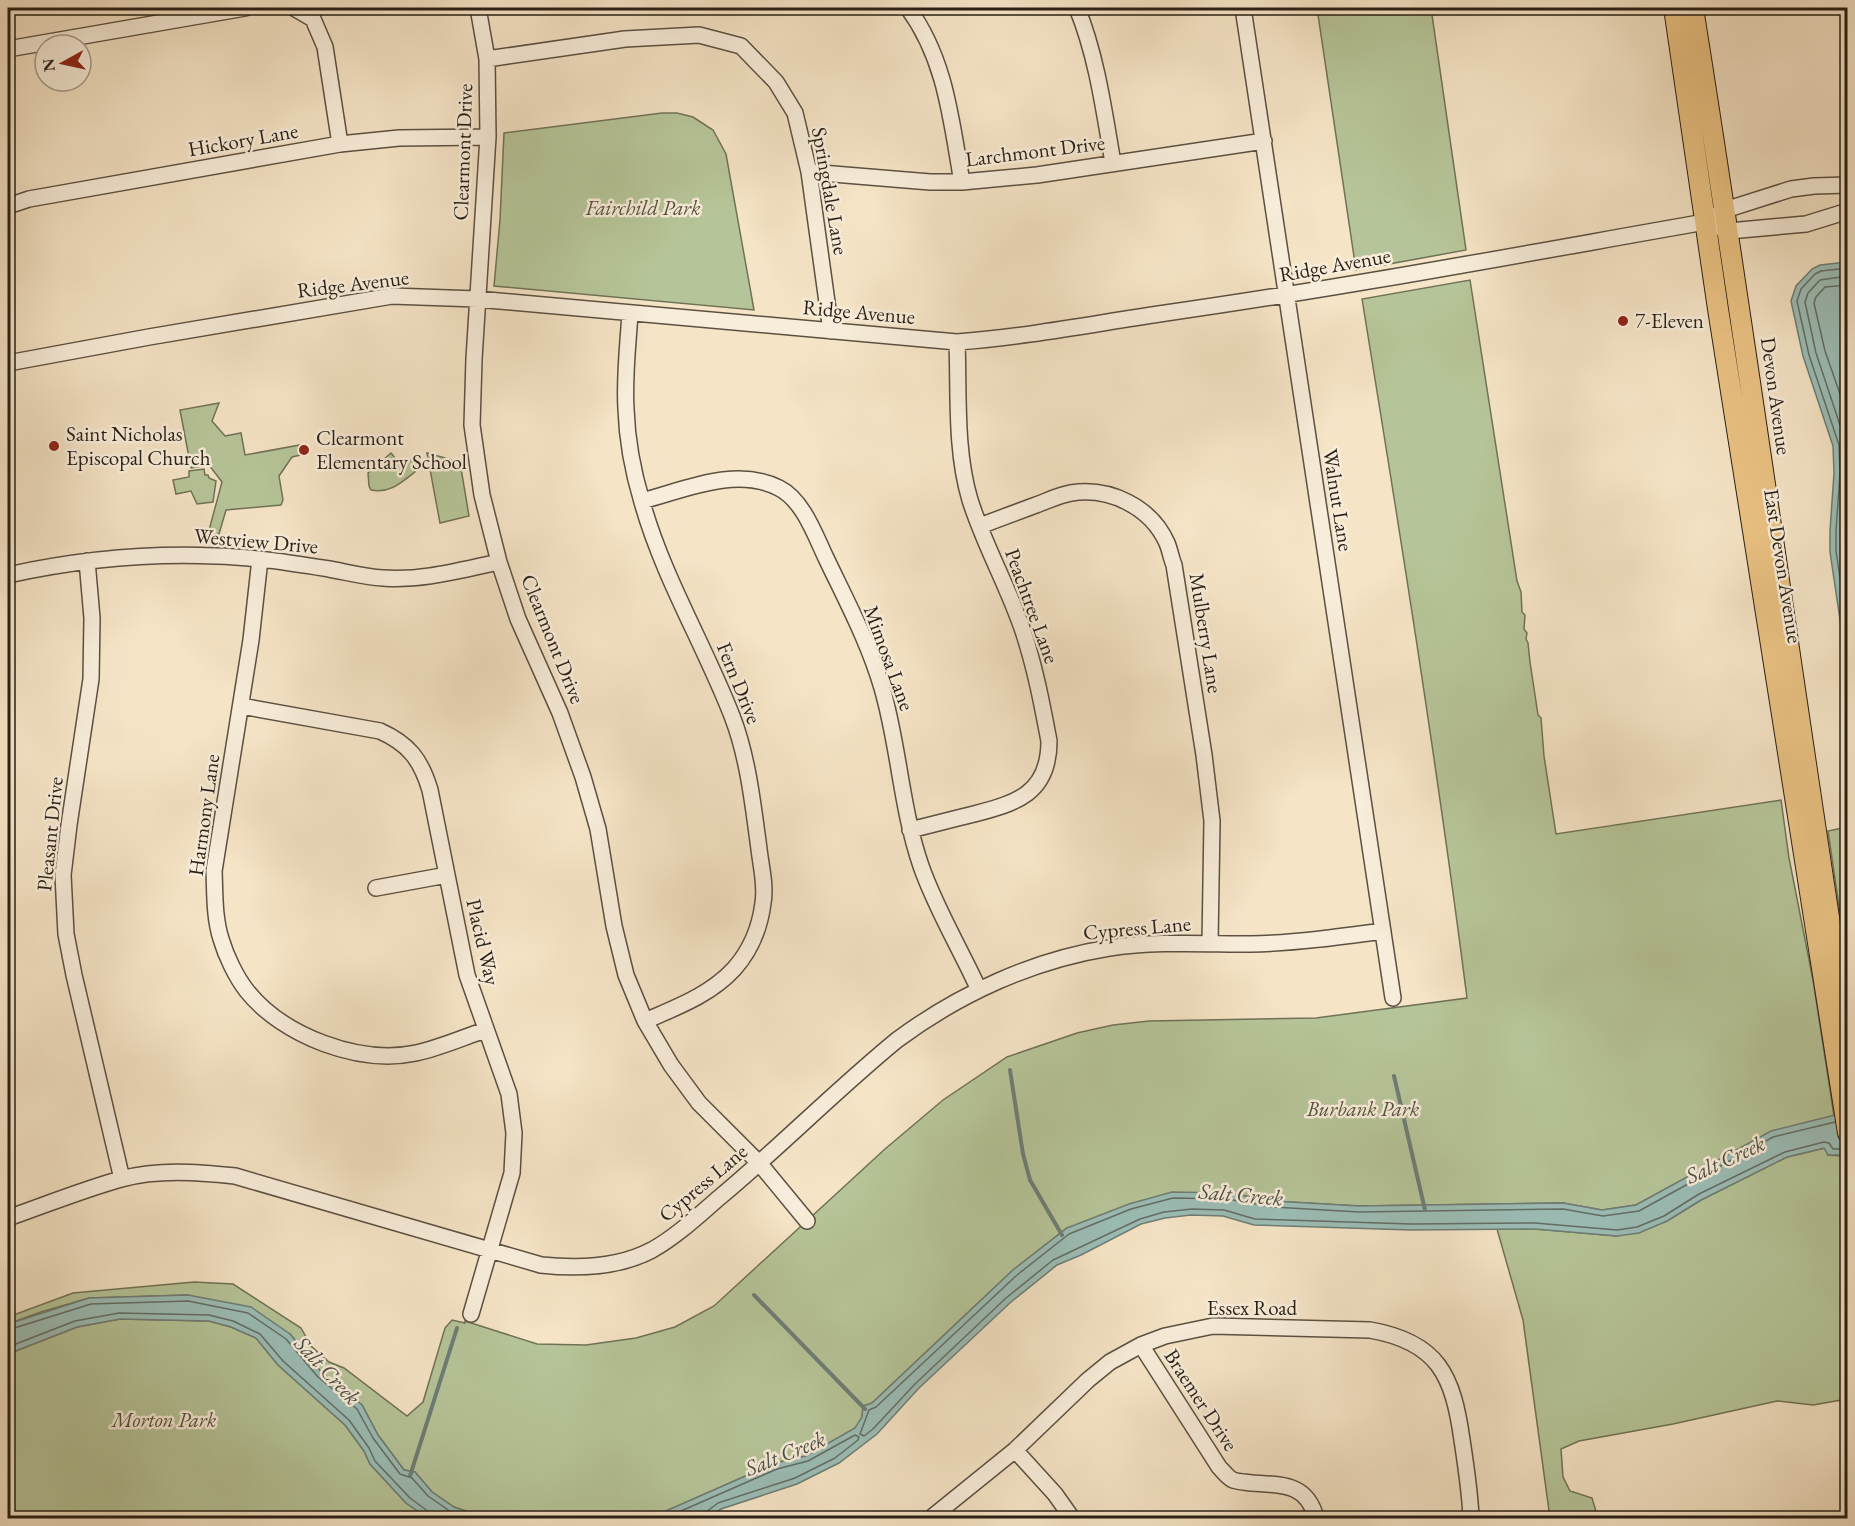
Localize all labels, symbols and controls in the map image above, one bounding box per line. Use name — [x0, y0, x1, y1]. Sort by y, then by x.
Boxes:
north arrow — [33, 33, 93, 93]
text: N — [37, 57, 60, 73]
street label: Clearmont Drive — [447, 83, 478, 221]
street label: Hickory Lane — [186, 117, 300, 162]
street label: Springdale Lane — [806, 125, 855, 257]
street label: Larchmont Drive — [964, 129, 1106, 172]
park label: Fairchild Park — [584, 194, 701, 221]
street label: Ridge Avenue — [1277, 241, 1393, 288]
street label: Ridge Avenue — [295, 263, 410, 304]
street label: Ridge Avenue — [802, 293, 916, 330]
place label: 7-Eleven — [1635, 307, 1704, 334]
marker: 7-Eleven — [1616, 314, 1630, 328]
street label: Devon Avenue — [1755, 335, 1798, 457]
place label: Saint Nicholas Episcopal Church — [66, 420, 211, 471]
place label: Clearmont Elementary School — [316, 424, 467, 475]
marker: Saint Nicholas Episcopal Church — [47, 439, 61, 453]
marker: Clearmont Elementary School — [297, 443, 311, 457]
street label: Walnut Lane — [1317, 447, 1360, 553]
street label: East Devon Avenue — [1758, 487, 1809, 645]
street label: Westview Drive — [193, 522, 319, 559]
street label: Peachtree Lane — [999, 545, 1066, 667]
street label: Clearmont Drive — [515, 570, 592, 707]
street label: Mulberry Lane — [1184, 571, 1229, 695]
street label: Mimosa Lane — [858, 601, 921, 714]
street label: Fern Drive — [711, 638, 768, 727]
street label: Harmony Lane — [182, 752, 225, 878]
street label: Pleasant Drive — [30, 775, 69, 893]
street label: Placid Way — [460, 896, 507, 989]
street label: Cypress Lane — [1082, 909, 1192, 946]
park label: Burbank Park — [1306, 1095, 1420, 1122]
water label: Salt Creek — [1680, 1128, 1770, 1191]
street label: Cypress Lane — [653, 1138, 753, 1228]
water label: Salt Creek — [1197, 1176, 1284, 1213]
street label: Essex Road — [1207, 1294, 1298, 1321]
water label: Salt Creek — [288, 1329, 367, 1411]
street label: Braemer Drive — [1158, 1344, 1244, 1456]
park label: Morton Park — [110, 1406, 217, 1433]
water label: Salt Creek — [740, 1424, 830, 1483]

